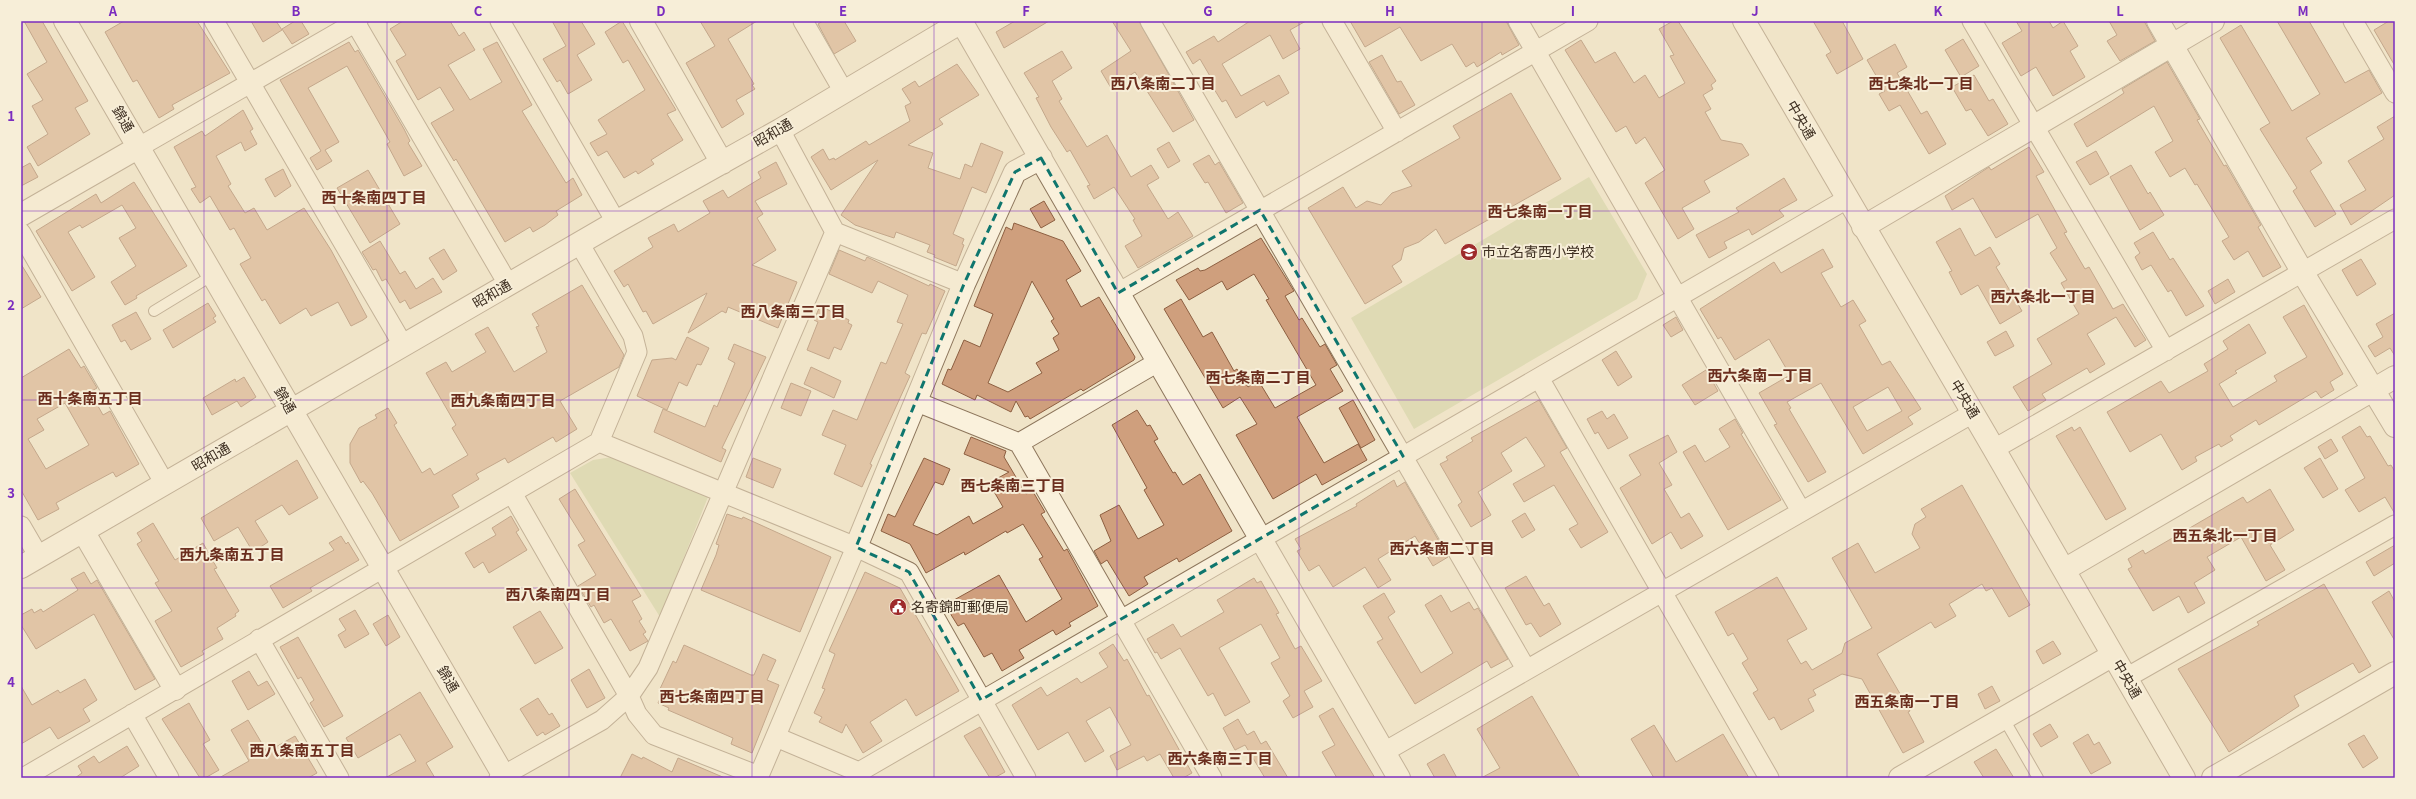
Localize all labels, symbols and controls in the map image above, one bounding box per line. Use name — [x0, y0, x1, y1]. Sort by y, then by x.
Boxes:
text: A — [108, 1, 118, 20]
text: B — [292, 1, 301, 20]
text: C — [474, 1, 483, 20]
text: D — [656, 1, 666, 20]
text: E — [839, 1, 847, 20]
text: F — [1022, 1, 1030, 20]
text: G — [1203, 1, 1213, 20]
text: H — [1385, 1, 1395, 20]
text: I — [1571, 1, 1575, 20]
text: J — [1751, 1, 1759, 20]
text: K — [1934, 1, 1943, 20]
text: L — [2116, 1, 2124, 20]
text: M — [2297, 1, 2309, 20]
district label: 西八条南二丁目 — [1110, 72, 1216, 93]
district label: 西七条北一丁目 — [1868, 72, 1974, 93]
street label: 中央通 — [1783, 96, 1821, 143]
street label: 錦通 — [108, 101, 140, 136]
text: 1 — [7, 106, 15, 125]
street label: 昭和通 — [749, 113, 796, 151]
district label: 西十条南四丁目 — [321, 186, 427, 207]
district label: 西七条南一丁目 — [1487, 200, 1593, 221]
place label: 市立名寄西小学校 — [1482, 241, 1594, 261]
school or university icon: 市立名寄西小学校 — [1459, 242, 1479, 262]
street label: 昭和通 — [468, 274, 515, 312]
district label: 西六条北一丁目 — [1990, 285, 2096, 306]
text: 2 — [7, 295, 15, 314]
district label: 西八条南三丁目 — [740, 300, 846, 321]
district label: 西六条南一丁目 — [1707, 364, 1813, 385]
district label: 西七条南二丁目 — [1205, 366, 1311, 387]
street label: 中央通 — [1946, 375, 1985, 422]
street label: 錦通 — [270, 382, 302, 417]
district label: 西十条南五丁目 — [37, 387, 143, 408]
district label: 西九条南四丁目 — [450, 389, 556, 410]
street label: 昭和通 — [187, 437, 234, 475]
district label: 西七条南三丁目 — [960, 474, 1066, 495]
text: 3 — [7, 483, 15, 502]
district label: 西五条北一丁目 — [2172, 524, 2278, 545]
district label: 西六条南二丁目 — [1389, 537, 1495, 558]
district label: 西九条南五丁目 — [179, 543, 285, 564]
district label: 西八条南四丁目 — [505, 583, 611, 604]
place label: 名寄錦町郵便局 — [911, 596, 1009, 616]
public building icon: 名寄錦町郵便局 — [888, 597, 908, 617]
street label: 中央通 — [2109, 655, 2147, 702]
street label: 錦通 — [433, 661, 465, 696]
text: 4 — [7, 672, 15, 691]
district label: 西七条南四丁目 — [659, 685, 765, 706]
district label: 西五条南一丁目 — [1854, 690, 1960, 711]
district label: 西八条南五丁目 — [249, 739, 355, 760]
district label: 西六条南三丁目 — [1167, 747, 1273, 768]

